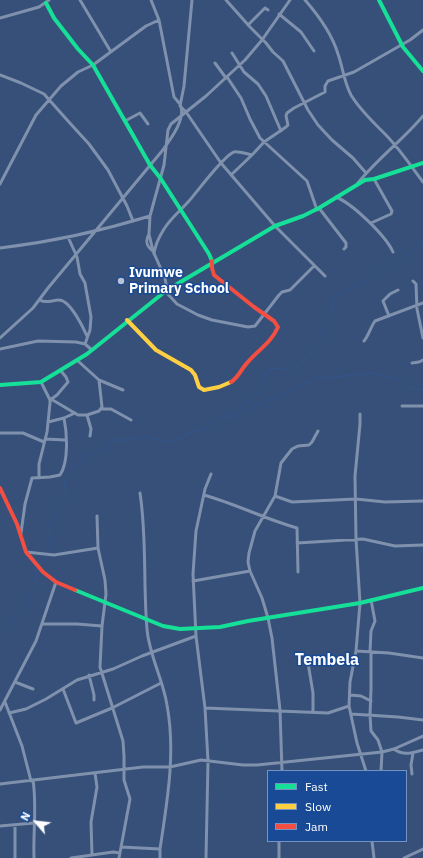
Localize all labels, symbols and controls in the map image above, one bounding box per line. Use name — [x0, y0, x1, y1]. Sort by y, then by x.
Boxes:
place label: Ivumwe Primary School — [129, 265, 229, 298]
marker: Ivumwe Primary School — [116, 276, 126, 286]
district label: Tembela — [295, 650, 359, 670]
legend — [267, 770, 407, 842]
text: Fast — [305, 779, 328, 794]
text: Slow — [305, 799, 331, 814]
north arrow — [16, 802, 56, 842]
text: N — [17, 810, 33, 823]
text: Jam — [305, 819, 328, 834]

